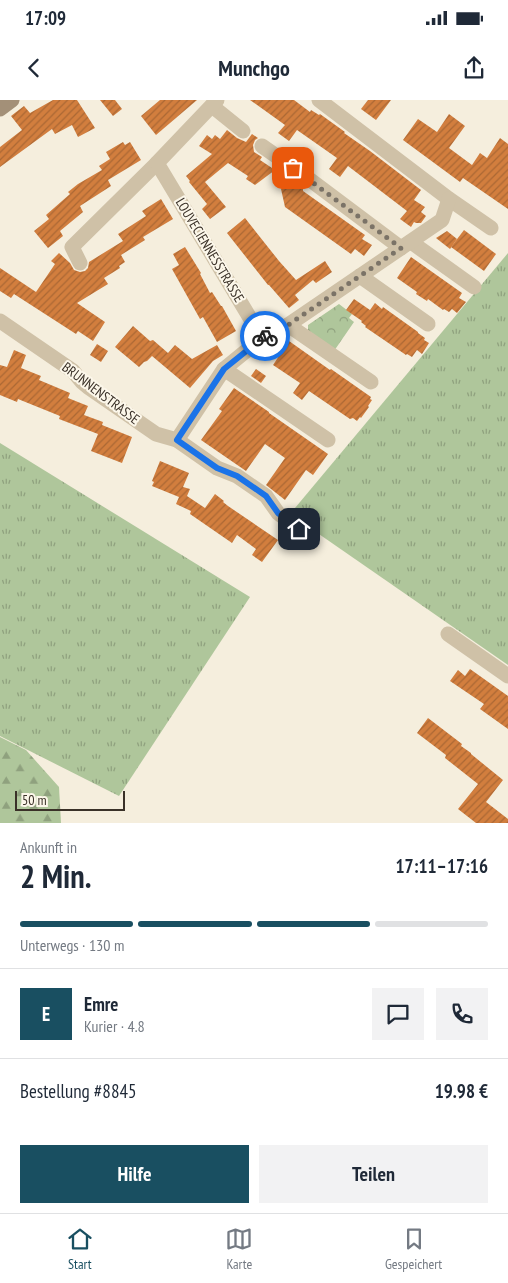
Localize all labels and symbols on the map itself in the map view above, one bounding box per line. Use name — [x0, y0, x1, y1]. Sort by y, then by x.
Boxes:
pin — [272, 147, 314, 189]
street label: LOUVECIENNESSTRASSE — [172, 195, 248, 305]
courier — [240, 311, 290, 361]
street label: BRUNNENSTRASSE — [59, 358, 143, 428]
pin — [278, 508, 320, 550]
scale bar — [15, 788, 125, 811]

